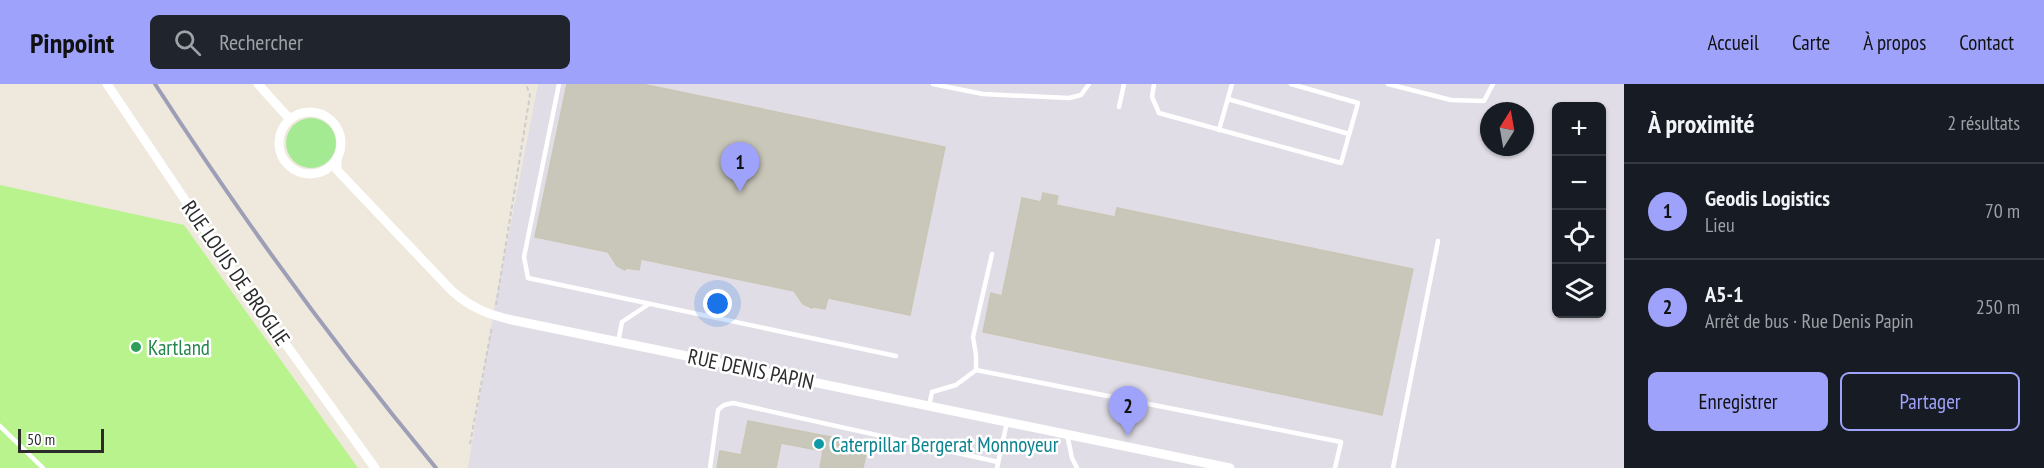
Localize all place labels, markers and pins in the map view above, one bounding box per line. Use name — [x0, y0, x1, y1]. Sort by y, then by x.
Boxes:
pin: 1 — [720, 142, 760, 192]
place label: Kartland — [148, 334, 210, 361]
marker: Kartland — [129, 340, 143, 354]
pin: 2 — [1108, 386, 1148, 436]
place label: Caterpillar Bergerat Monnoyeur — [831, 431, 1059, 458]
marker: Caterpillar Bergerat Monnoyeur — [812, 437, 826, 451]

